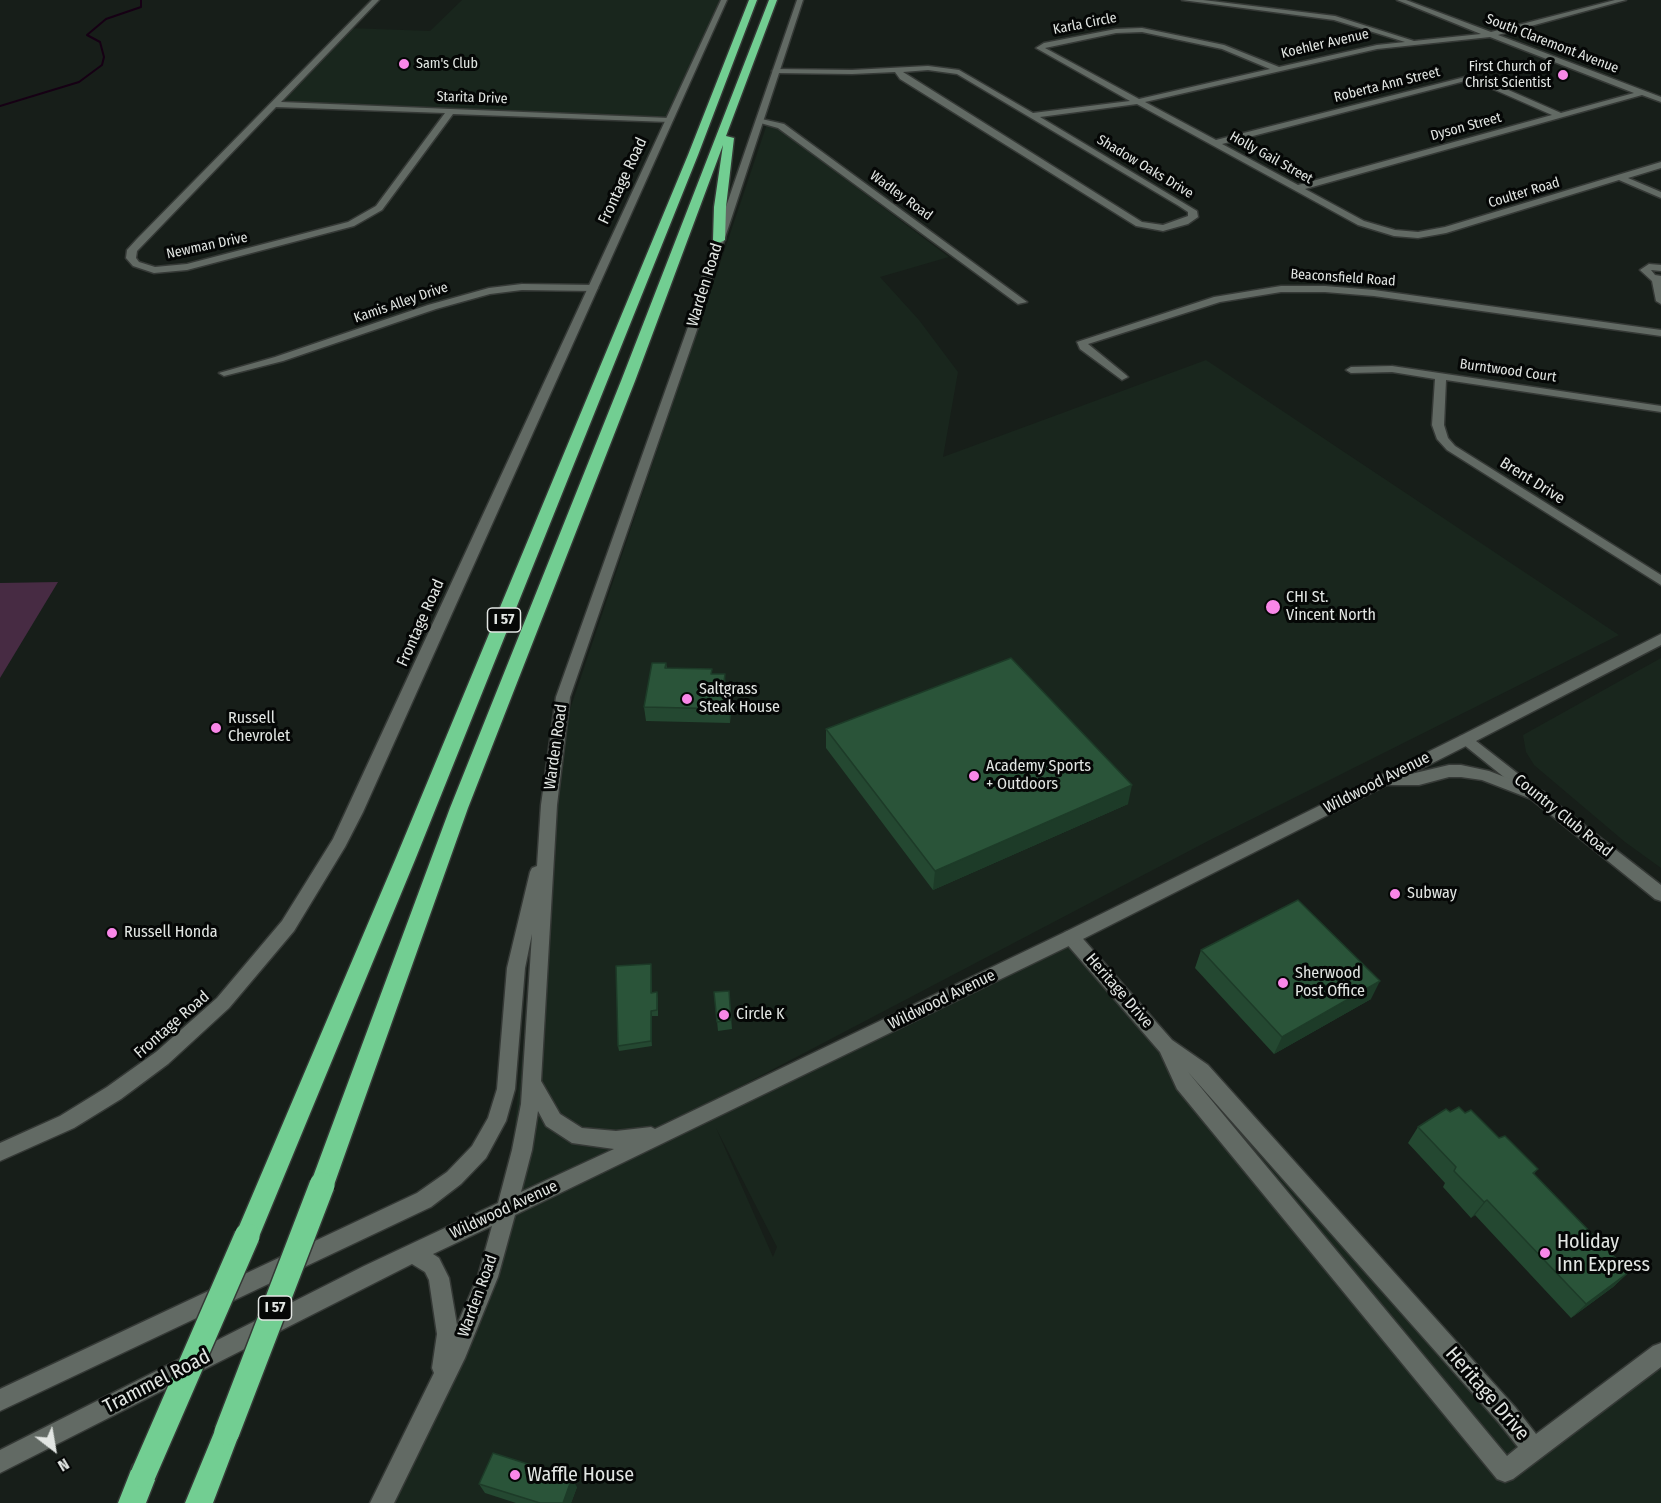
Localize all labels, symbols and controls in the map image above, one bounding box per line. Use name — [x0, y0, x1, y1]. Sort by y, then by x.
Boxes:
street label: Karla Circle — [1052, 10, 1118, 38]
street label: South Claremont Avenue — [1483, 11, 1621, 77]
street label: Koehler Avenue — [1279, 26, 1371, 62]
place label: Sam's Club — [416, 56, 478, 72]
marker: Sam's Club — [397, 57, 411, 71]
place label: First Church of Christ Scientist — [1465, 59, 1551, 92]
street label: Roberta Ann Street — [1332, 64, 1442, 106]
marker: First Church of Christ Scientist — [1556, 68, 1570, 82]
street label: Starita Drive — [436, 88, 508, 108]
street label: Dyson Street — [1429, 109, 1503, 145]
street label: Holly Gail Street — [1226, 128, 1316, 188]
street label: Shadow Oaks Drive — [1094, 132, 1196, 202]
street label: Frontage Road — [595, 135, 651, 227]
street label: Wadley Road — [866, 168, 936, 224]
street label: Coulter Road — [1486, 174, 1562, 212]
street label: Newman Drive — [165, 229, 249, 263]
street label: Warden Road — [683, 241, 727, 329]
street label: Beaconsfield Road — [1290, 266, 1396, 290]
street label: Kamis Alley Drive — [352, 279, 450, 327]
street label: Burntwood Court — [1459, 356, 1557, 386]
street label: Brent Drive — [1496, 453, 1568, 509]
street label: Frontage Road — [393, 576, 449, 670]
place label: CHI St. Vincent North — [1286, 588, 1376, 626]
marker: CHI St. Vincent North — [1264, 598, 1282, 616]
road number: I 57 — [488, 608, 520, 632]
place label: Saltgrass Steak House — [699, 680, 780, 718]
marker: Saltgrass Steak House — [680, 692, 694, 706]
street label: Warden Road — [540, 703, 572, 791]
place label: Russell Chevrolet — [228, 709, 290, 747]
marker: Russell Chevrolet — [209, 721, 223, 735]
street label: Wildwood Avenue — [1321, 748, 1433, 818]
place label: Academy Sports + Outdoors — [986, 757, 1091, 795]
marker: Academy Sports + Outdoors — [967, 769, 981, 783]
street label: Country Club Road — [1510, 771, 1616, 861]
place label: Subway — [1407, 884, 1457, 904]
marker: Subway — [1388, 887, 1402, 901]
place label: Russell Honda — [124, 923, 218, 943]
marker: Russell Honda — [105, 926, 119, 940]
street label: Heritage Drive — [1081, 950, 1157, 1032]
place label: Sherwood Post Office — [1295, 964, 1365, 1002]
street label: Wildwood Avenue — [885, 966, 999, 1034]
marker: Sherwood Post Office — [1276, 976, 1290, 990]
street label: Frontage Road — [130, 987, 214, 1063]
place label: Circle K — [736, 1005, 784, 1025]
marker: Circle K — [717, 1008, 731, 1022]
street label: Wildwood Avenue — [447, 1177, 561, 1243]
place label: Holiday Inn Express — [1557, 1230, 1650, 1277]
marker: Holiday Inn Express — [1538, 1246, 1552, 1260]
street label: Warden Road — [454, 1252, 502, 1340]
road number: I 57 — [258, 1296, 292, 1320]
street label: Heritage Drive — [1440, 1342, 1534, 1446]
street label: Trammel Road — [99, 1345, 215, 1419]
north arrow — [24, 1419, 84, 1479]
text: N — [55, 1454, 73, 1475]
place label: Waffle House — [527, 1463, 634, 1487]
marker: Waffle House — [508, 1468, 522, 1482]

